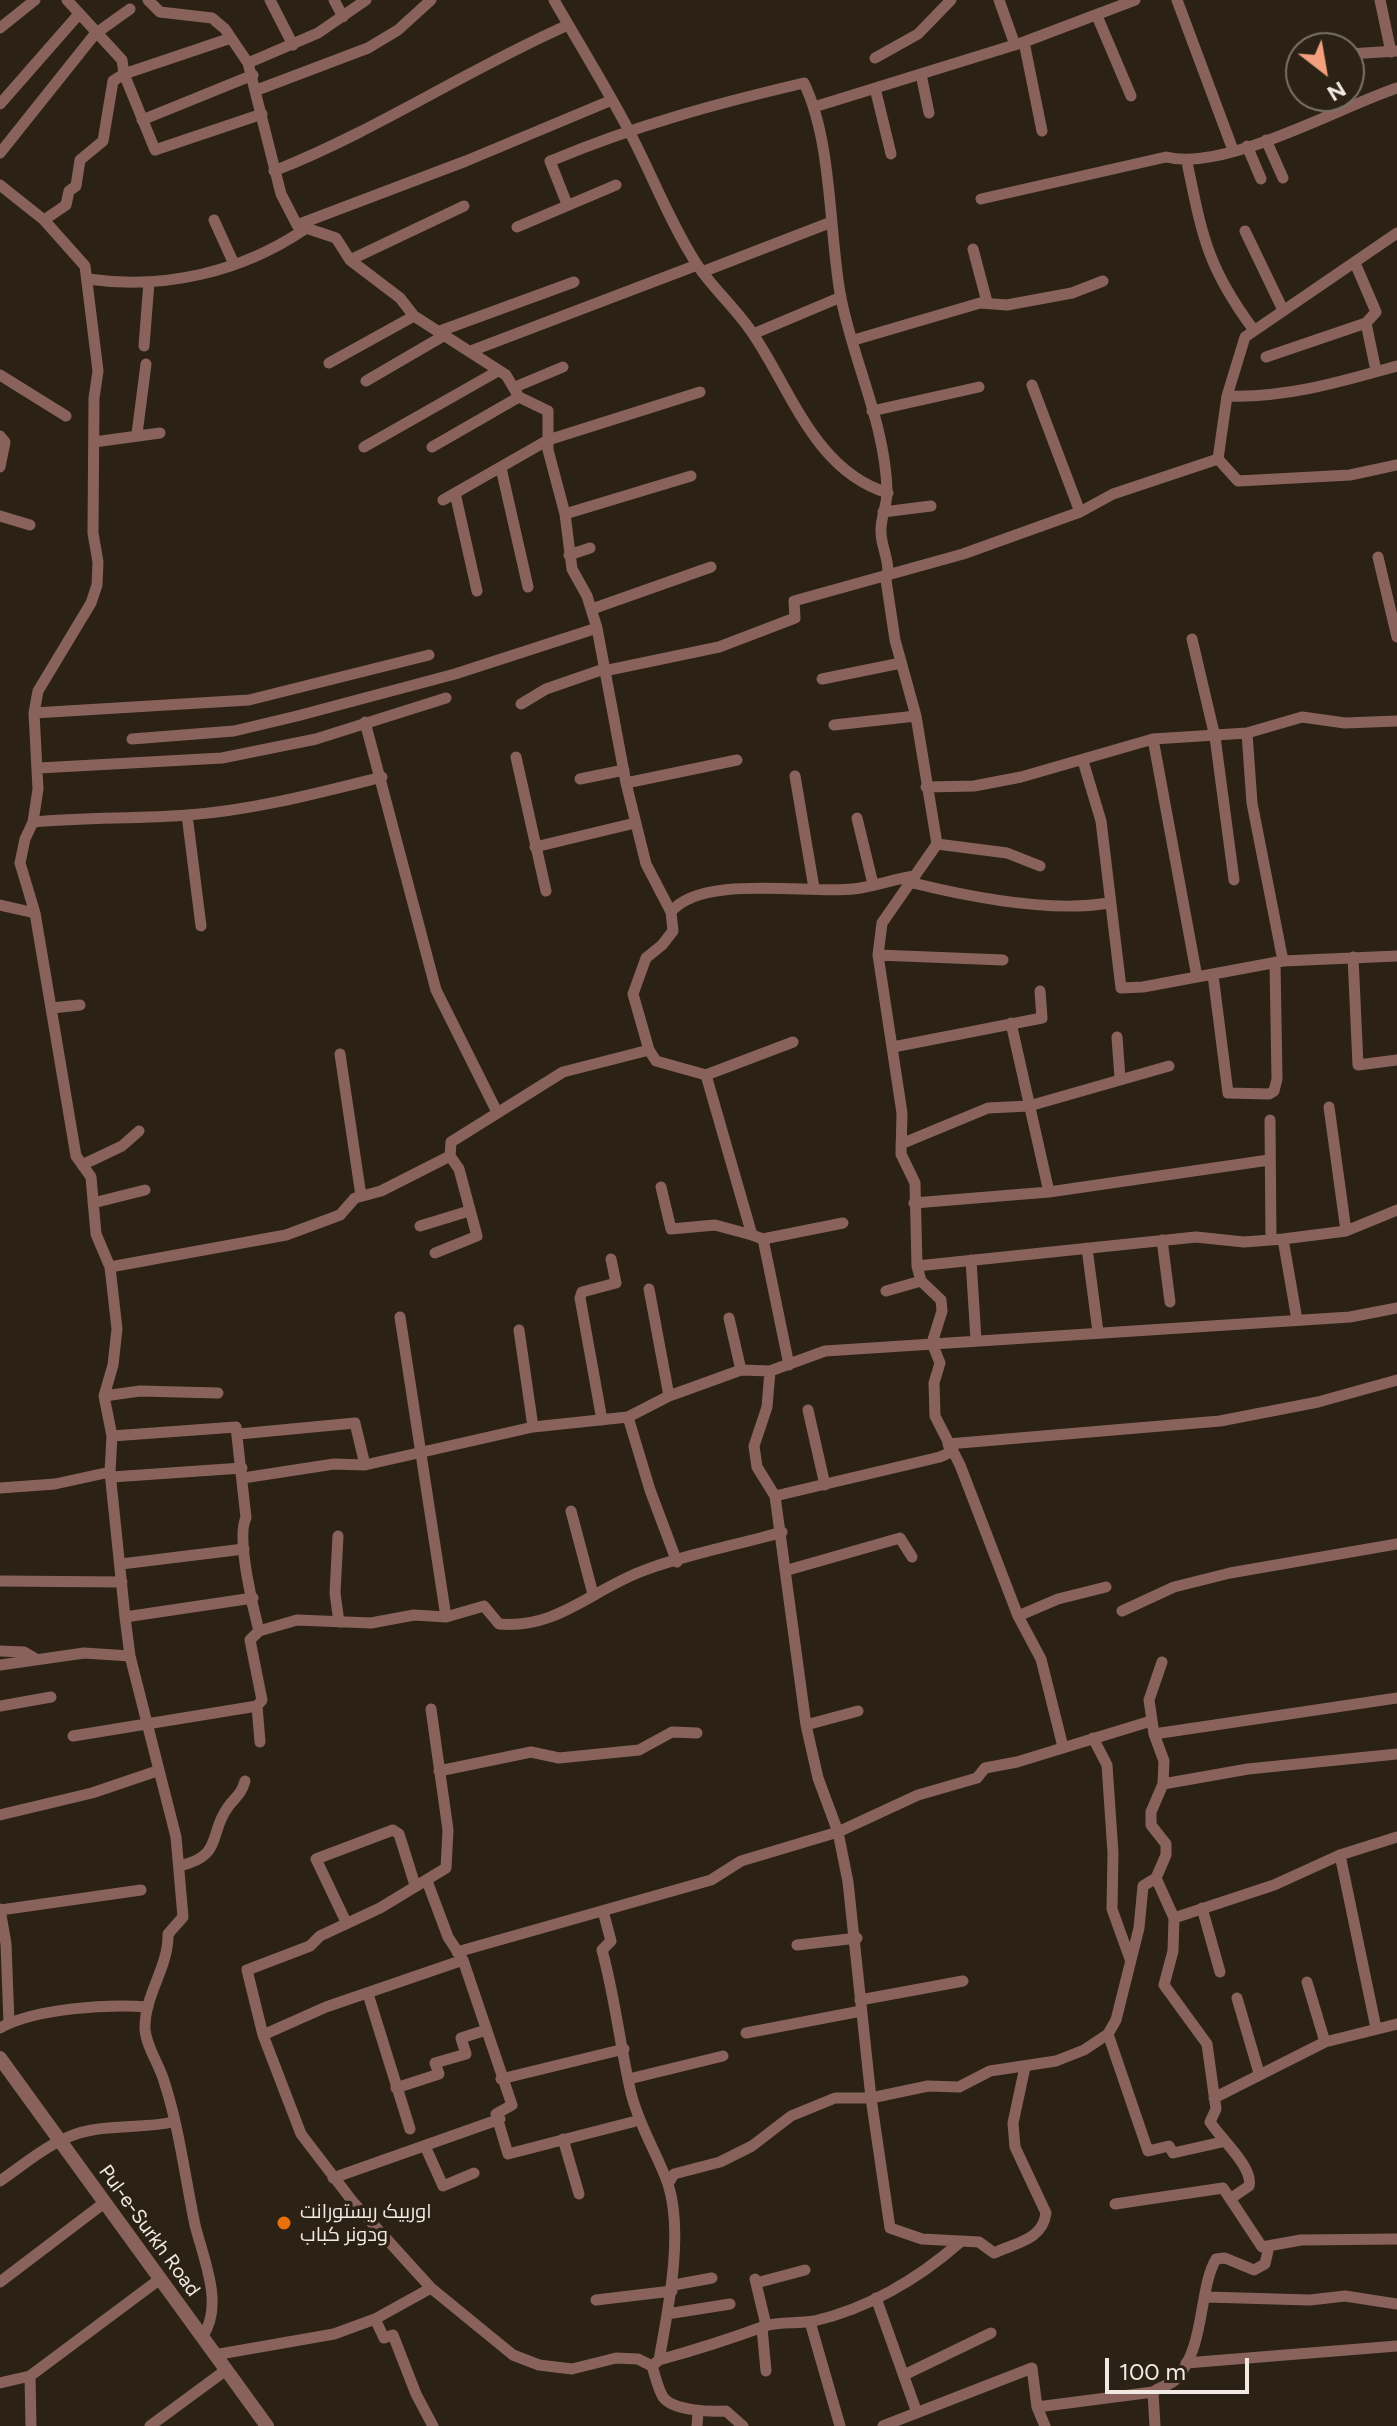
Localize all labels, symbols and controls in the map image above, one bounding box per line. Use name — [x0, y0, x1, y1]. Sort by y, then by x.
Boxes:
north arrow — [1285, 32, 1365, 112]
text: N — [1322, 75, 1351, 107]
street label: Pul-e-Surkh Road — [93, 2161, 205, 2301]
place label: اوربیک ریستورانت ودونر کباب — [300, 2200, 432, 2247]
marker: اوربیک ریستورانت ودونر کباب — [275, 2214, 293, 2232]
scale bar — [1109, 2342, 1253, 2392]
text: 100 m — [1119, 2357, 1186, 2386]

